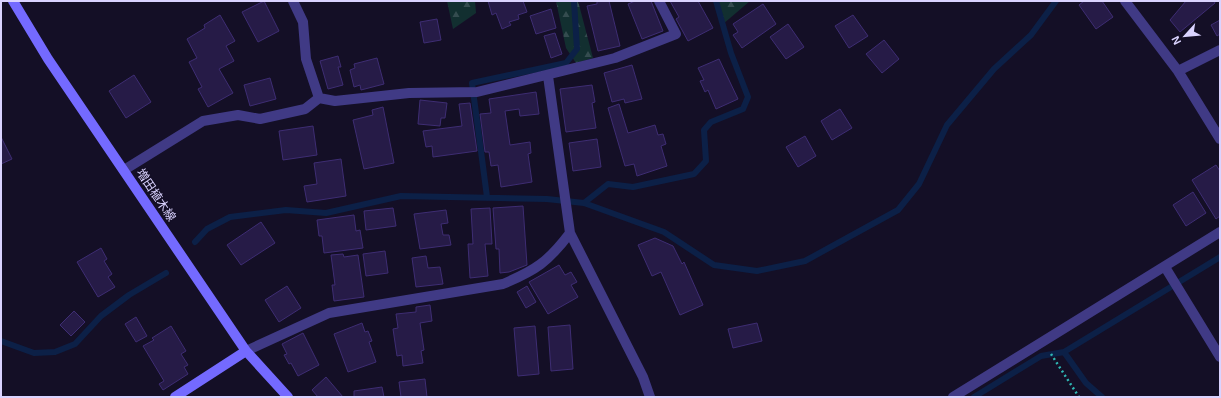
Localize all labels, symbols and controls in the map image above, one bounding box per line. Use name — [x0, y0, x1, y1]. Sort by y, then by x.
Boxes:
north arrow — [1165, 16, 1205, 56]
text: N — [1169, 34, 1183, 47]
street label: 増田植木線 — [133, 166, 179, 224]

